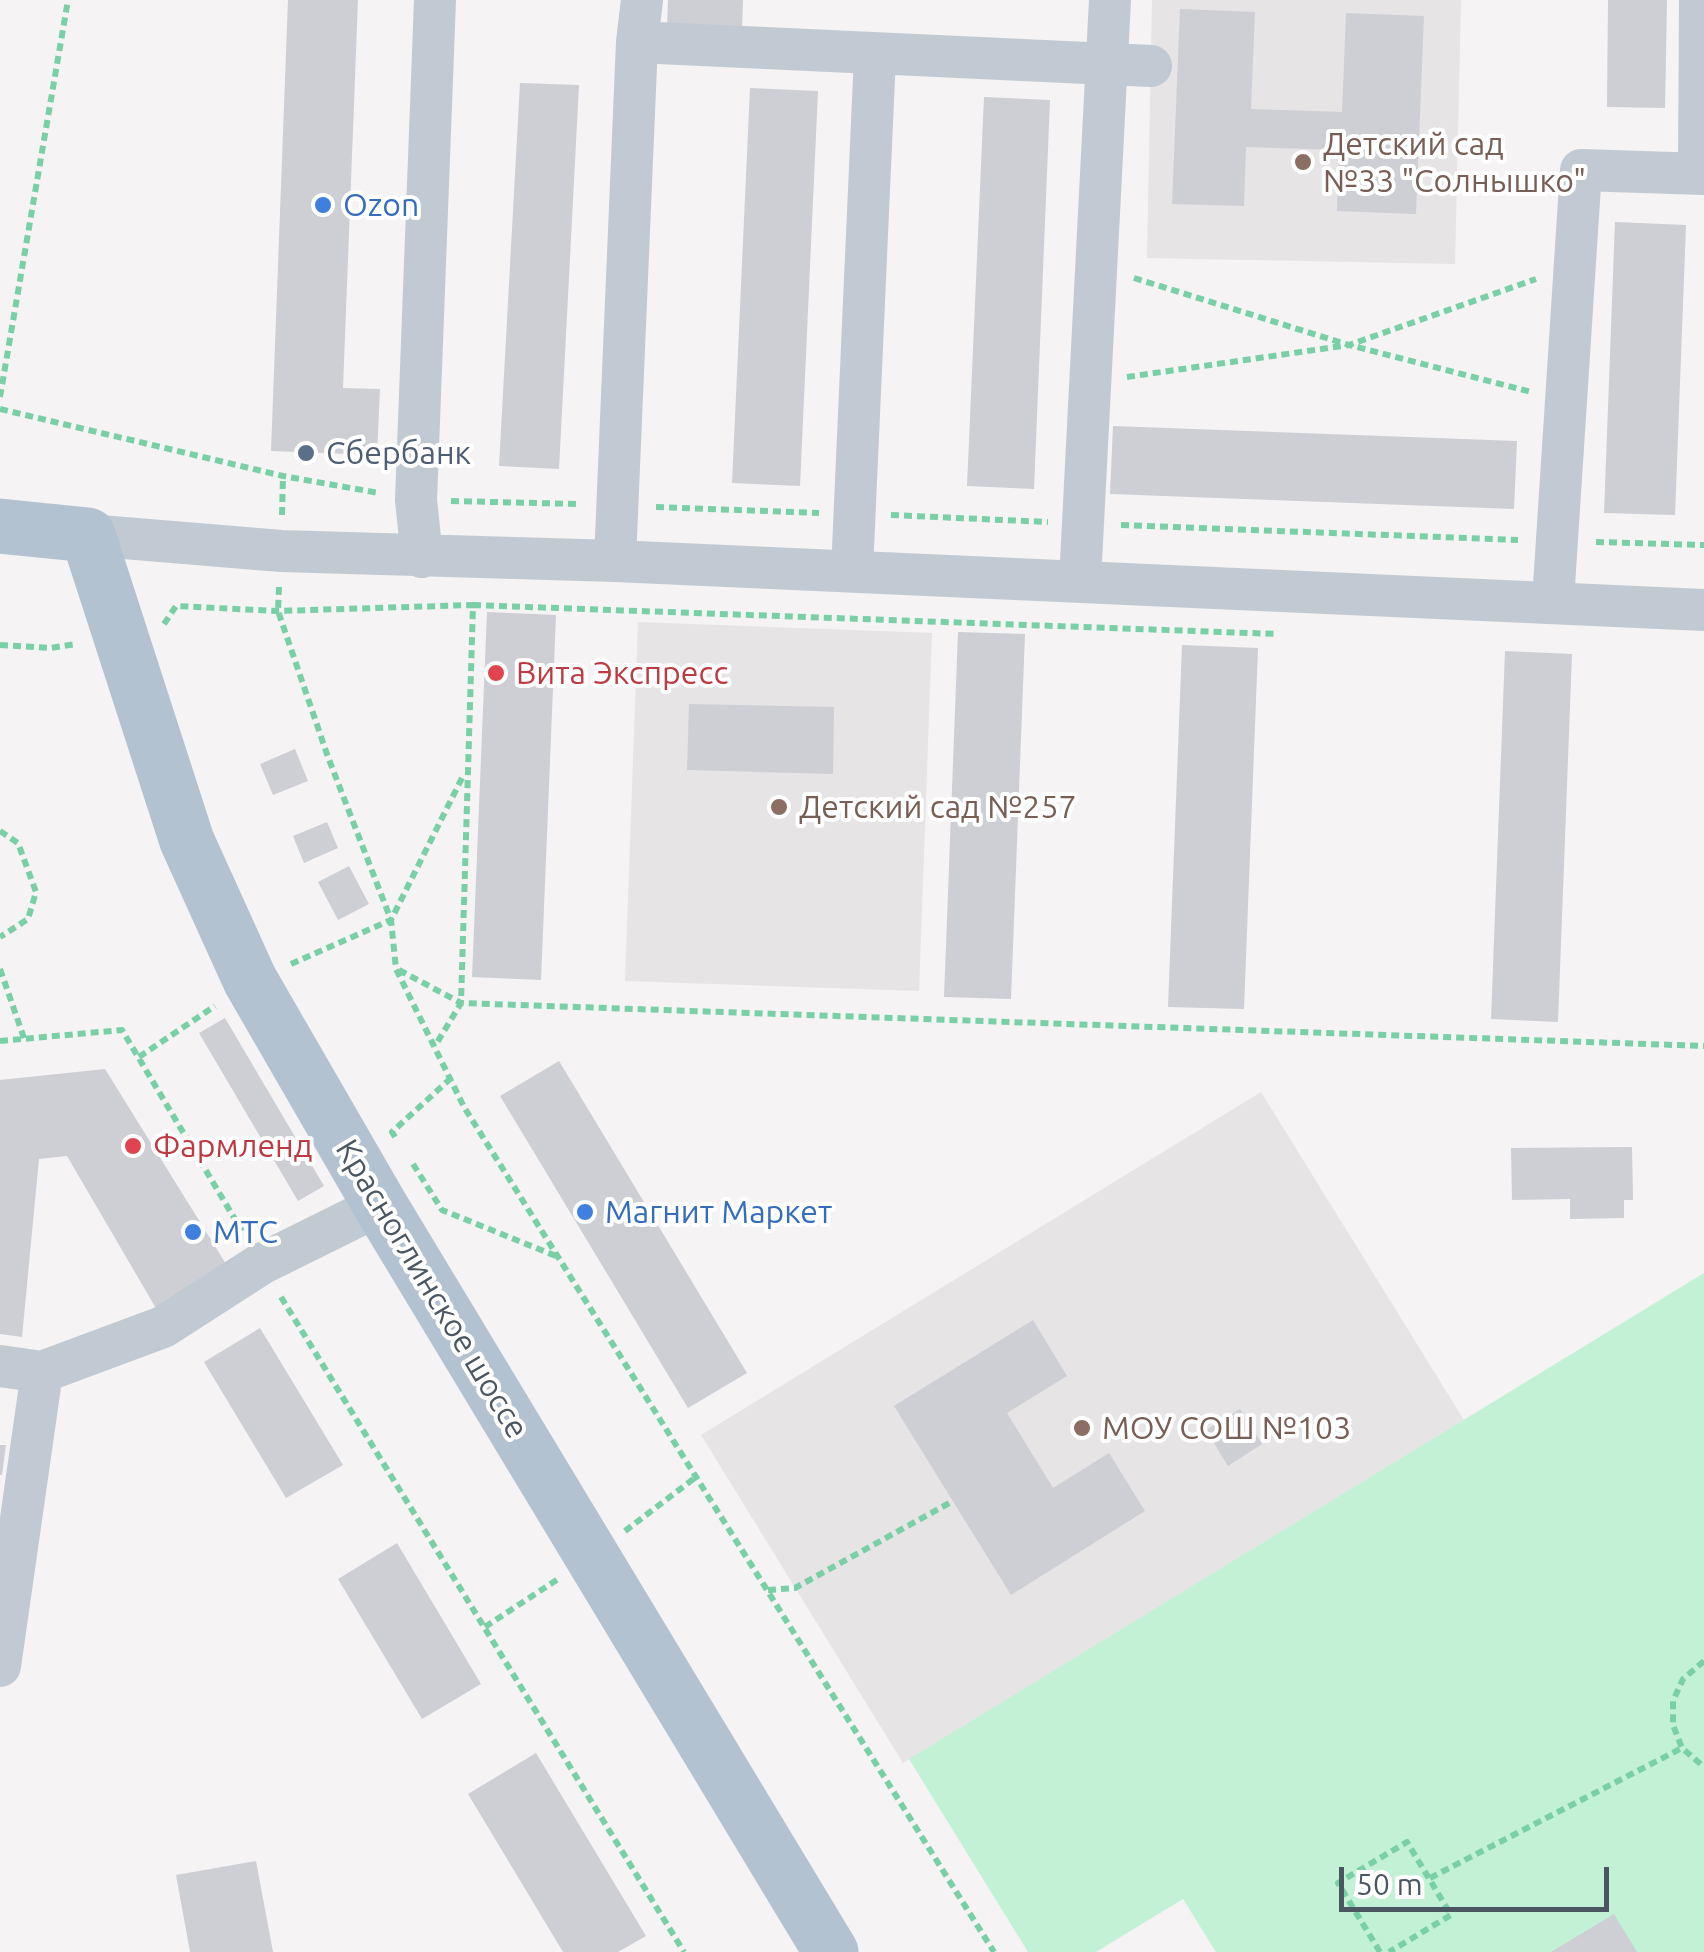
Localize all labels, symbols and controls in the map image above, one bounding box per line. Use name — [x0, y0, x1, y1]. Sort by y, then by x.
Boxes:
place label: Детский сад №33 "Солнышко" — [1323, 125, 1586, 200]
marker: Детский сад №33 "Солнышко" — [1292, 151, 1314, 173]
place label: Ozon — [343, 186, 419, 224]
marker: Ozon — [312, 194, 334, 216]
place label: Сбербанк — [326, 434, 471, 472]
marker: Сбербанк — [295, 442, 317, 464]
place label: Вита Экспресс — [516, 654, 728, 692]
marker: Вита Экспресс — [485, 662, 507, 684]
place label: Детский сад №257 — [799, 788, 1077, 826]
marker: Детский сад №257 — [768, 796, 790, 818]
place label: Фармленд — [153, 1127, 313, 1165]
street label: Красноглинское шоссе — [328, 1133, 536, 1445]
marker: Фармленд — [122, 1135, 144, 1157]
place label: Магнит Маркет — [605, 1193, 832, 1231]
marker: Магнит Маркет — [574, 1201, 596, 1223]
place label: МТС — [213, 1213, 278, 1251]
marker: МТС — [182, 1221, 204, 1243]
place label: МОУ СОШ №103 — [1102, 1409, 1351, 1447]
marker: МОУ СОШ №103 — [1071, 1417, 1093, 1439]
scale bar — [1344, 1847, 1614, 1909]
text: 50 m — [1356, 1867, 1423, 1901]

